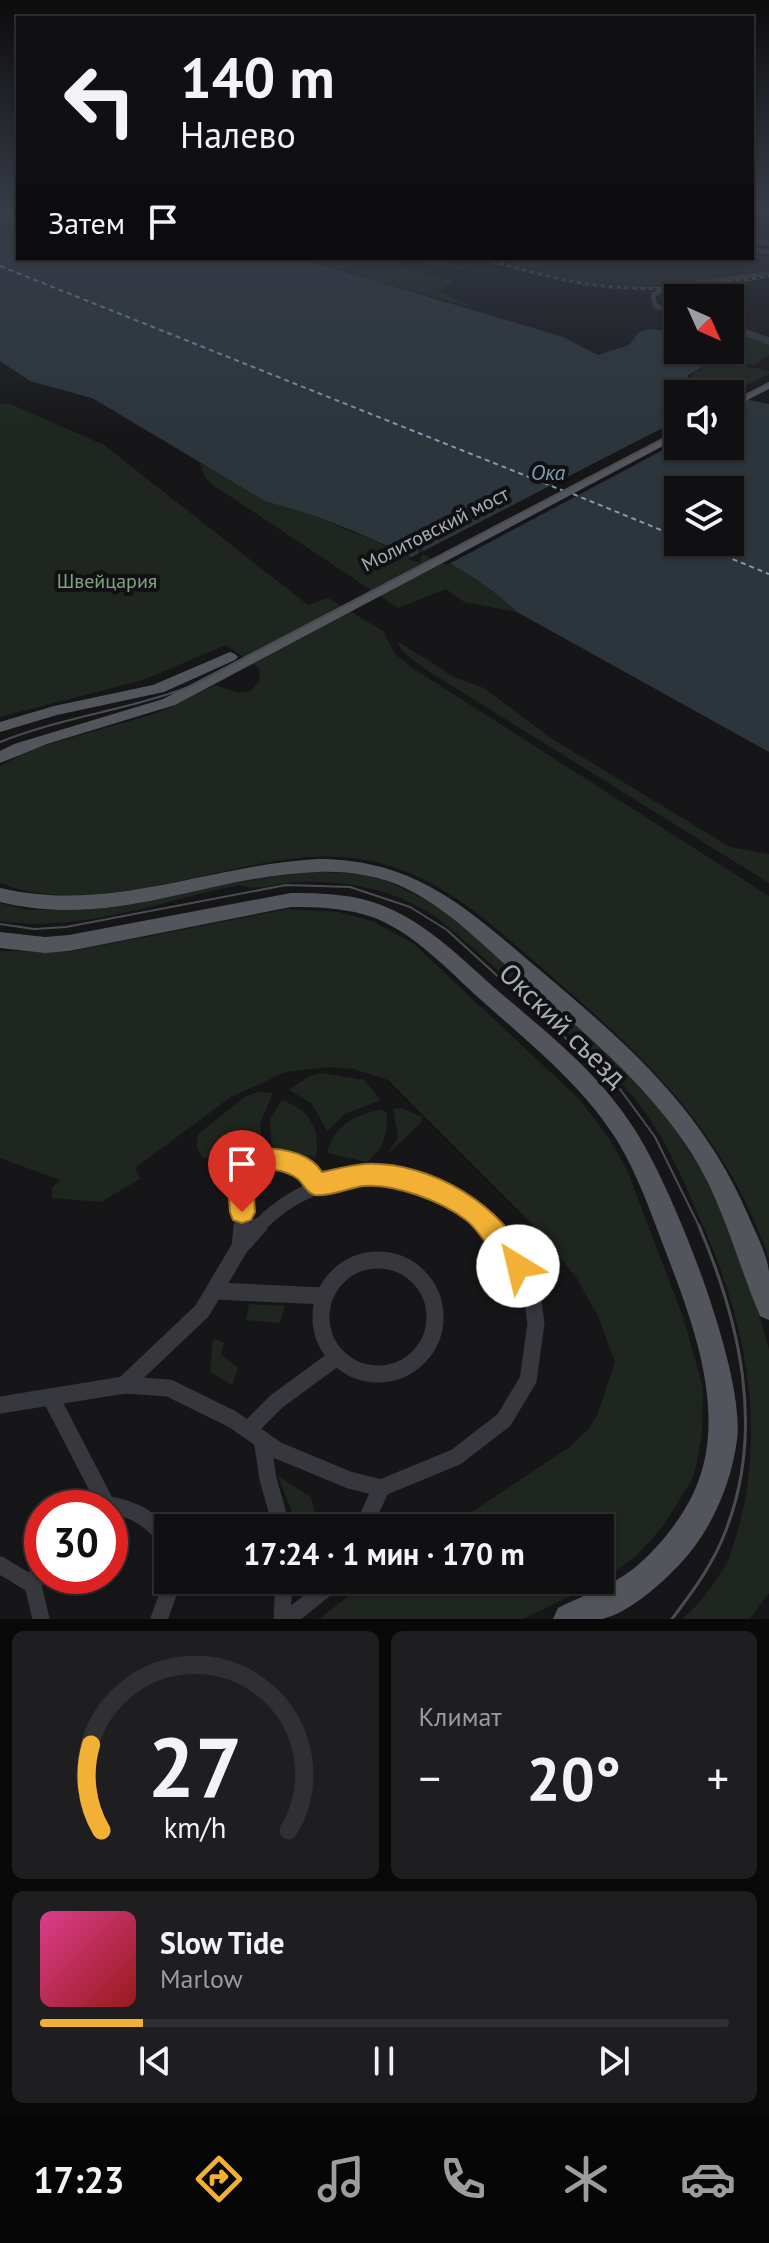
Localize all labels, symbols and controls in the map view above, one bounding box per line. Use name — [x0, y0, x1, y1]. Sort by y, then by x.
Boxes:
text: 140 m — [180, 41, 335, 113]
icon: left — [48, 48, 152, 152]
text: Налево — [180, 111, 296, 158]
icon: arrive — [141, 200, 185, 244]
text: Затем — [48, 203, 125, 242]
north arrow — [664, 284, 744, 364]
map controls — [664, 284, 744, 556]
button: sound — [664, 380, 744, 460]
water label: Ока — [531, 458, 566, 486]
button: layers — [664, 476, 744, 556]
street label: Молитовский мост — [357, 481, 513, 577]
park label: Швейцария — [57, 568, 157, 594]
street label: Окский съезд — [492, 954, 635, 1095]
pin — [208, 1130, 276, 1212]
icon: arrive — [220, 1142, 264, 1186]
position arrow — [476, 1224, 560, 1308]
speed limit sign: 30 — [24, 1490, 128, 1594]
text: 17:24 · 1 мин · 170 m — [243, 1534, 525, 1573]
text: Климат — [419, 1700, 502, 1733]
text: 27 — [148, 1712, 242, 1820]
text: 20° — [527, 1739, 621, 1817]
text: − — [419, 1749, 441, 1806]
text: + — [707, 1749, 729, 1806]
text: km/h — [164, 1809, 227, 1846]
text: Slow Tide — [160, 1923, 285, 1962]
text: Marlow — [160, 1962, 243, 1995]
icon: previous — [133, 2039, 177, 2083]
icon: pause — [362, 2039, 406, 2083]
icon: next — [592, 2039, 636, 2083]
icon: directions — [191, 2151, 247, 2207]
icon: music — [313, 2151, 369, 2207]
icon: phone — [435, 2151, 491, 2207]
icon: climate — [558, 2151, 614, 2207]
icon: car — [680, 2151, 736, 2207]
text: 17:23 — [33, 2156, 124, 2203]

